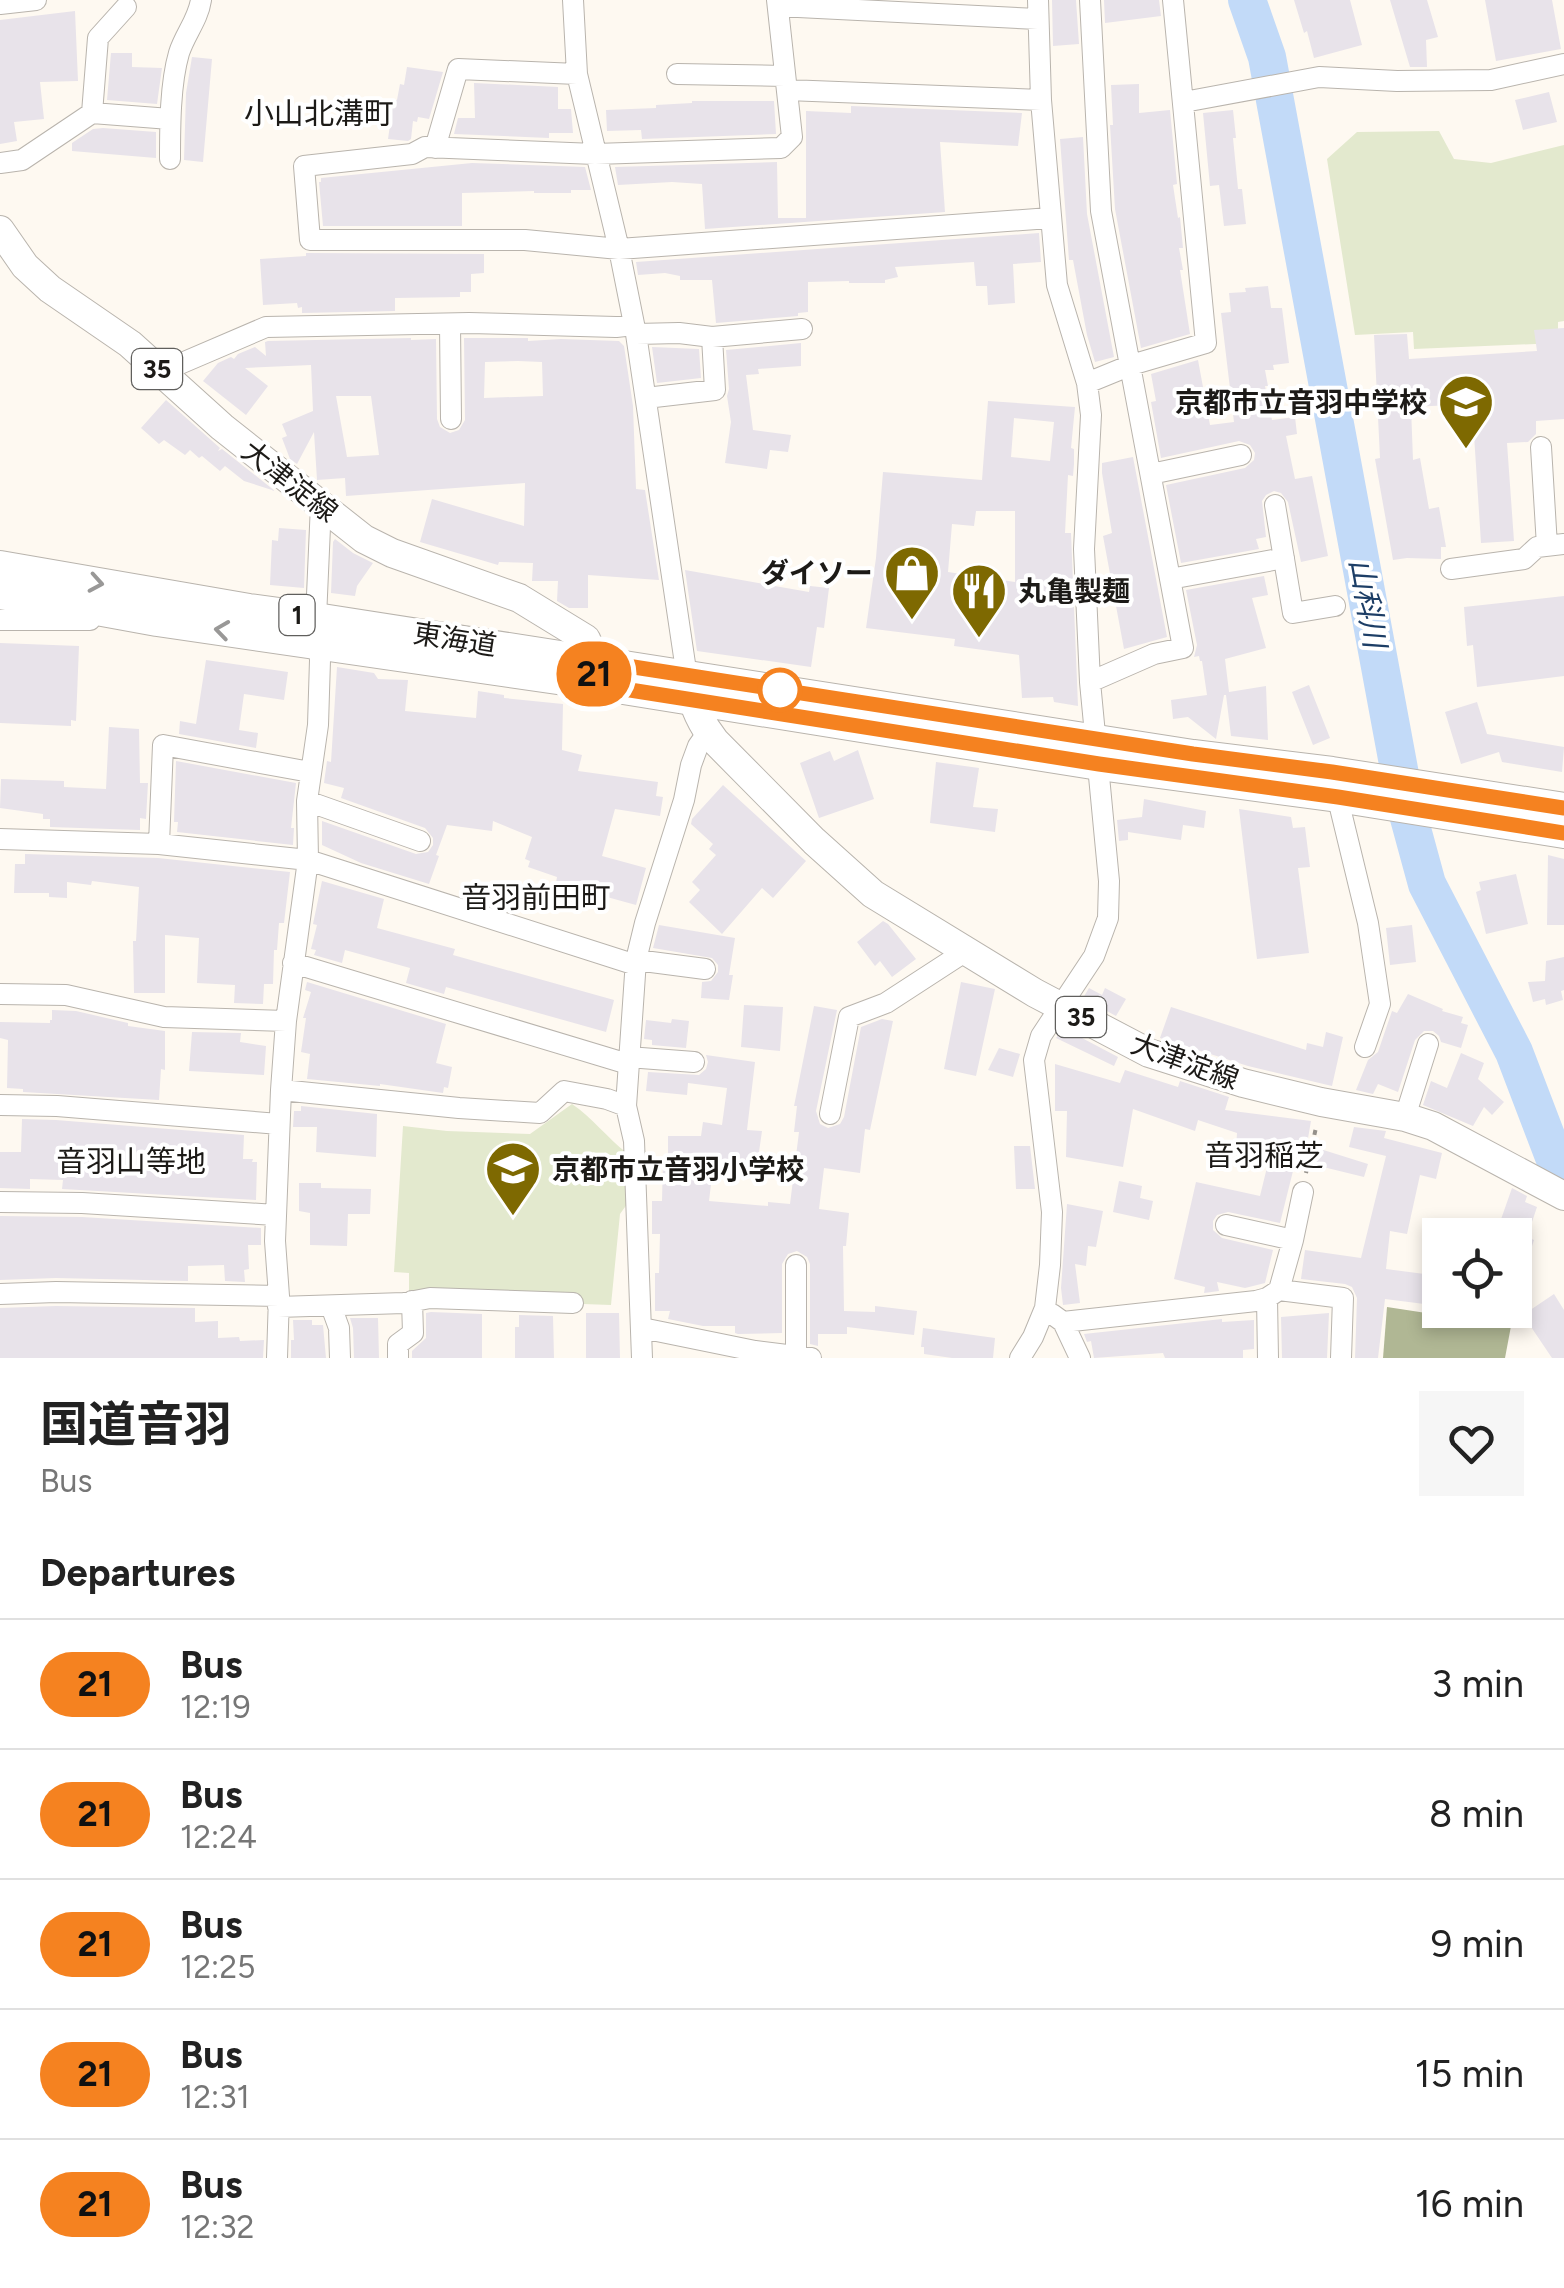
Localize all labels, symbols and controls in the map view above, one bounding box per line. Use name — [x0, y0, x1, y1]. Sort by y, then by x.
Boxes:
district label: 小山北溝町 — [244, 95, 394, 132]
road number: 35 — [132, 349, 182, 389]
school or university icon: 京都市立音羽中学校 — [1436, 372, 1496, 451]
place label: 京都市立音羽中学校 — [1175, 385, 1427, 419]
street label: 大津淀線 — [235, 433, 345, 529]
shop icon: ダイソー — [882, 543, 942, 622]
water label: 山科川 — [1342, 555, 1395, 653]
place label: ダイソー — [761, 556, 873, 590]
restaurant icon: 丸亀製麺 — [949, 561, 1009, 640]
one-way arrow — [88, 572, 104, 593]
place label: 丸亀製麺 — [1018, 574, 1130, 608]
road number: 1 — [280, 595, 314, 635]
street label: 東海道 — [411, 616, 499, 662]
one-way arrow — [214, 621, 230, 642]
line badge: 21 — [549, 642, 639, 706]
text: 21 — [576, 653, 612, 695]
unlabelled marker — [759, 669, 801, 711]
district label: 音羽前田町 — [461, 879, 611, 916]
road number: 35 — [1056, 997, 1106, 1037]
street label: 大津淀線 — [1127, 1026, 1243, 1096]
district label: 音羽稲芝 — [1204, 1137, 1324, 1174]
school or university icon: 京都市立音羽小学校 — [483, 1139, 543, 1218]
district label: 音羽山等地 — [56, 1143, 206, 1180]
place label: 京都市立音羽小学校 — [552, 1152, 804, 1186]
map controls — [1422, 1218, 1532, 1328]
button: locate — [1422, 1218, 1532, 1328]
button: heart — [1419, 1391, 1524, 1496]
text: 国道音羽 — [40, 1395, 232, 1453]
text: Bus — [40, 1462, 92, 1500]
text: Departures — [40, 1550, 235, 1596]
text: Bus — [180, 1642, 243, 1688]
text: 3 min — [1432, 1661, 1524, 1707]
text: 21 — [77, 1663, 113, 1705]
text: 12:19 — [180, 1688, 251, 1726]
text: Bus — [180, 1772, 243, 1818]
text: 8 min — [1429, 1791, 1524, 1837]
text: 21 — [77, 1793, 113, 1835]
text: 12:24 — [180, 1818, 257, 1856]
text: Bus — [180, 1902, 243, 1948]
text: 9 min — [1431, 1921, 1524, 1967]
text: 21 — [77, 1923, 113, 1965]
text: 12:25 — [180, 1948, 256, 1986]
text: Bus — [180, 2032, 243, 2078]
text: 15 min — [1415, 2051, 1524, 2097]
text: 21 — [77, 2053, 113, 2095]
text: 12:31 — [180, 2078, 250, 2116]
text: Bus — [180, 2162, 243, 2208]
text: 16 min — [1415, 2181, 1524, 2227]
text: 21 — [77, 2183, 113, 2225]
text: 12:32 — [180, 2208, 255, 2246]

